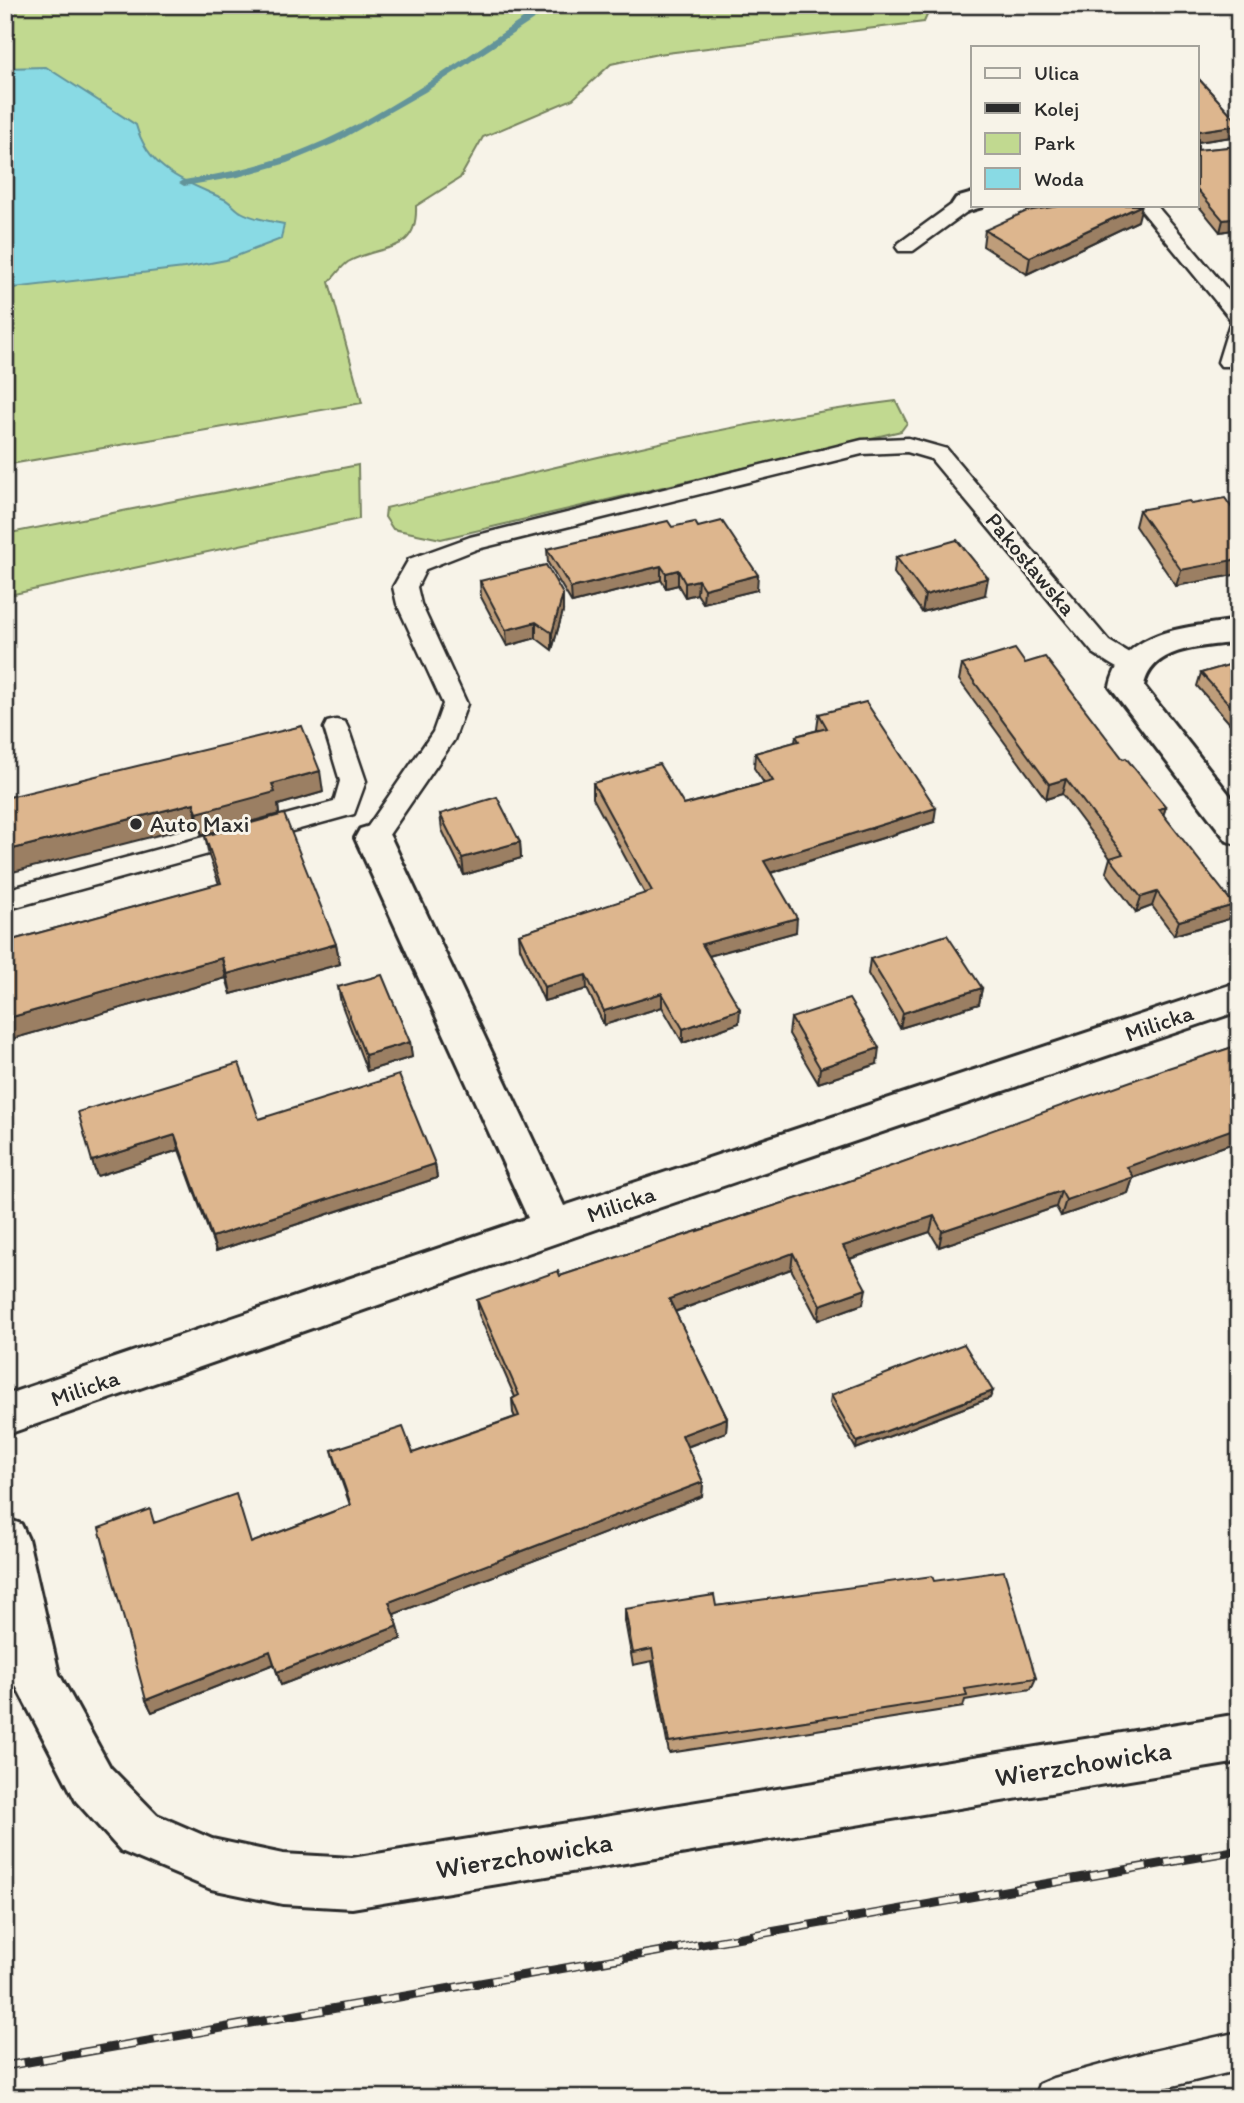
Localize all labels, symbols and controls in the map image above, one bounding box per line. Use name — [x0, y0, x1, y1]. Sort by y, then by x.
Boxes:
legend — [971, 46, 1198, 206]
text: Ulica — [1034, 60, 1079, 85]
text: Kolej — [1034, 96, 1079, 121]
text: Park — [1034, 130, 1076, 155]
text: Woda — [1034, 166, 1084, 191]
street label: Pakosławska — [980, 507, 1082, 621]
place label: Auto Maxi — [150, 810, 250, 838]
marker: Auto Maxi — [128, 816, 144, 832]
street label: Milicka — [1121, 998, 1197, 1048]
street label: Milicka — [583, 1179, 659, 1229]
street label: Milicka — [47, 1363, 123, 1413]
street label: Wierzchowicka — [992, 1732, 1174, 1794]
street label: Wierzchowicka — [433, 1824, 615, 1886]

